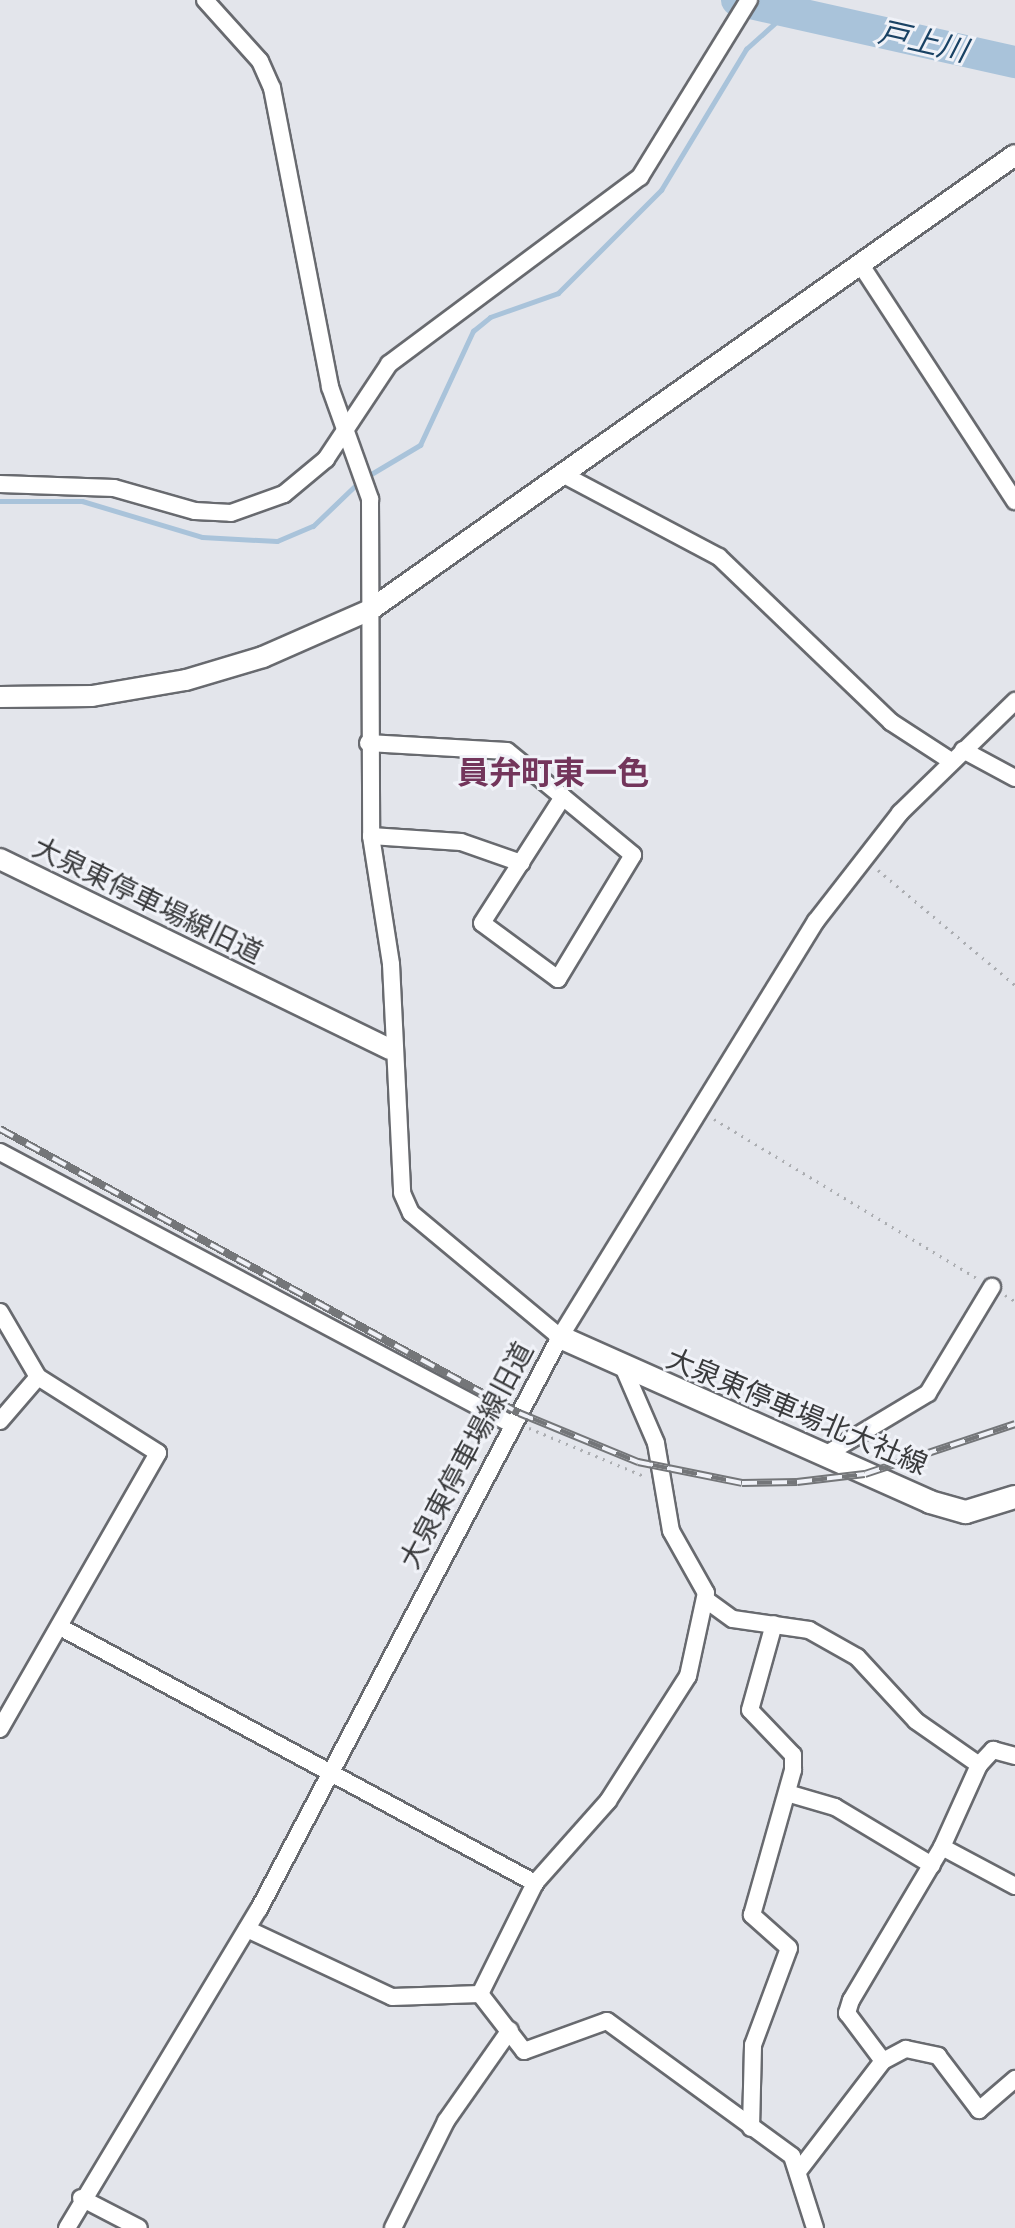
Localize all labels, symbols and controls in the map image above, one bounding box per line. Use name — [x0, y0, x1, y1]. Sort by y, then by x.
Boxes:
water label: 戸上川 — [875, 13, 971, 69]
district label: 員弁町東一色 — [457, 754, 649, 792]
street label: 大泉東停車場線旧道 — [27, 830, 269, 970]
street label: 大泉東停車場線旧道 — [392, 1336, 540, 1574]
street label: 大泉東停車場北大社線 — [662, 1341, 932, 1481]

